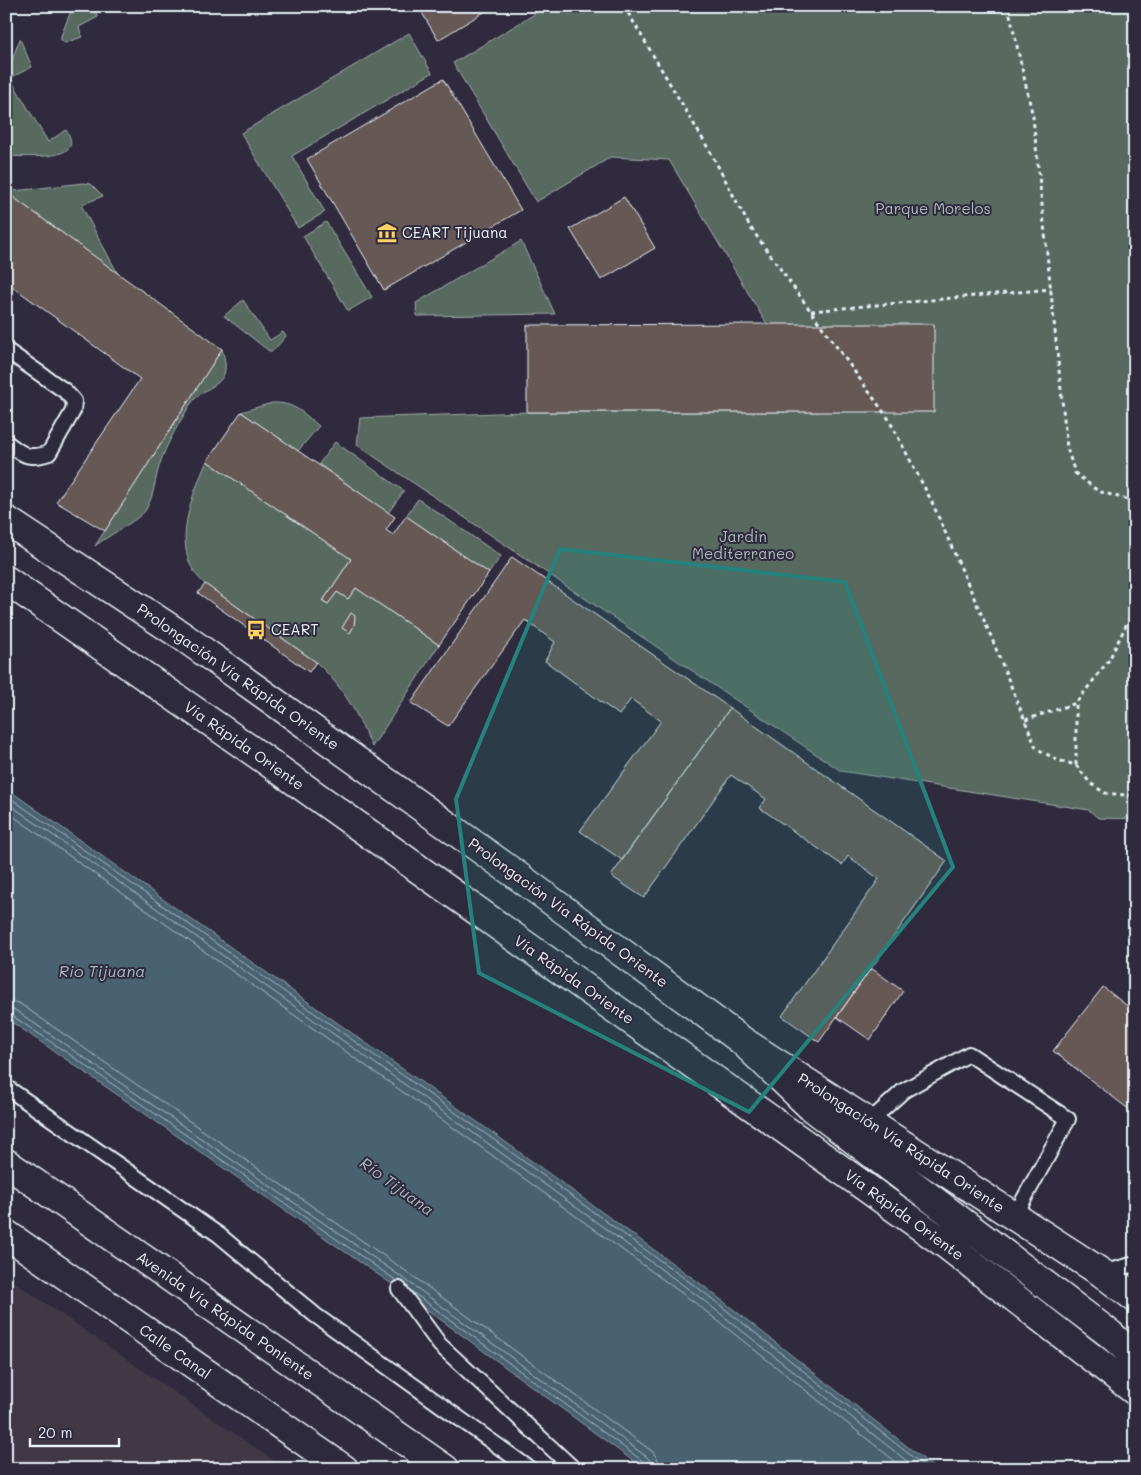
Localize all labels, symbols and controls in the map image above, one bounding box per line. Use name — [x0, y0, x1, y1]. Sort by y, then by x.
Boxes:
park label: Parque Morelos — [875, 198, 991, 218]
museum icon: CEART Tijuana — [376, 222, 398, 244]
place label: CEART Tijuana — [402, 222, 508, 242]
park label: Jardin Mediterraneo — [692, 526, 794, 563]
street label: Prolongación Vía Rápida Oriente — [134, 600, 342, 754]
bus stop icon: CEART — [245, 619, 267, 641]
place label: CEART — [271, 619, 319, 639]
street label: Vía Rápida Oriente — [180, 698, 308, 794]
street label: Prolongación Vía Rápida Oriente — [465, 834, 671, 992]
street label: Vía Rápida Oriente — [510, 932, 638, 1028]
water label: Rio Tijuana — [59, 960, 145, 981]
street label: Prolongación Vía Rápida Oriente — [794, 1069, 1008, 1217]
water label: Río Tijuana — [356, 1152, 439, 1220]
street label: Vía Rápida Oriente — [841, 1166, 967, 1264]
street label: Avenida Vía Rápida Poniente — [133, 1246, 318, 1384]
street label: Calle Canal — [136, 1319, 215, 1383]
scale bar — [30, 1415, 119, 1447]
text: 20 m — [38, 1422, 72, 1442]

